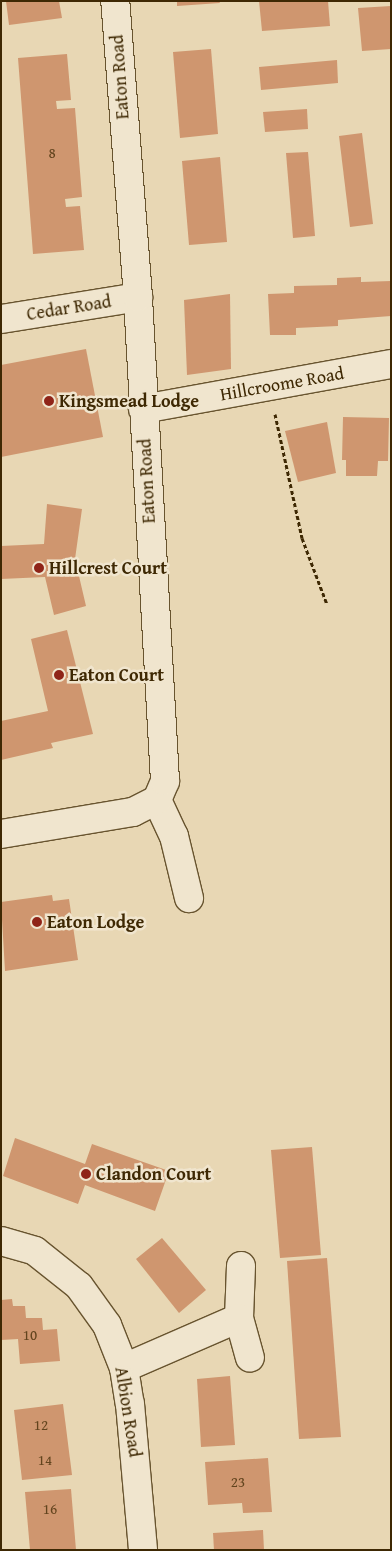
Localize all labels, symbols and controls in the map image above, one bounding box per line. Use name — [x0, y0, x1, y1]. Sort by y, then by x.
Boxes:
street label: Eaton Road — [106, 34, 134, 120]
house number: 8 — [48, 144, 56, 162]
street label: Cedar Road — [25, 291, 113, 325]
street label: Hillcroome Road — [218, 362, 346, 406]
place label: Kingsmead Lodge — [59, 390, 199, 412]
marker: Kingsmead Lodge — [43, 395, 55, 407]
street label: Eaton Road — [134, 438, 160, 524]
place label: Hillcrest Court — [49, 557, 167, 579]
marker: Hillcrest Court — [33, 562, 45, 574]
place label: Eaton Court — [69, 664, 164, 686]
marker: Eaton Court — [53, 669, 65, 681]
place label: Eaton Lodge — [47, 911, 144, 933]
marker: Eaton Lodge — [31, 916, 43, 928]
place label: Clandon Court — [96, 1163, 211, 1185]
marker: Clandon Court — [80, 1168, 92, 1180]
house number: 10 — [23, 1326, 37, 1344]
street label: Albion Road — [110, 1365, 146, 1459]
house number: 12 — [34, 1416, 48, 1434]
house number: 14 — [38, 1451, 52, 1469]
house number: 23 — [231, 1473, 245, 1491]
house number: 16 — [43, 1500, 57, 1518]

